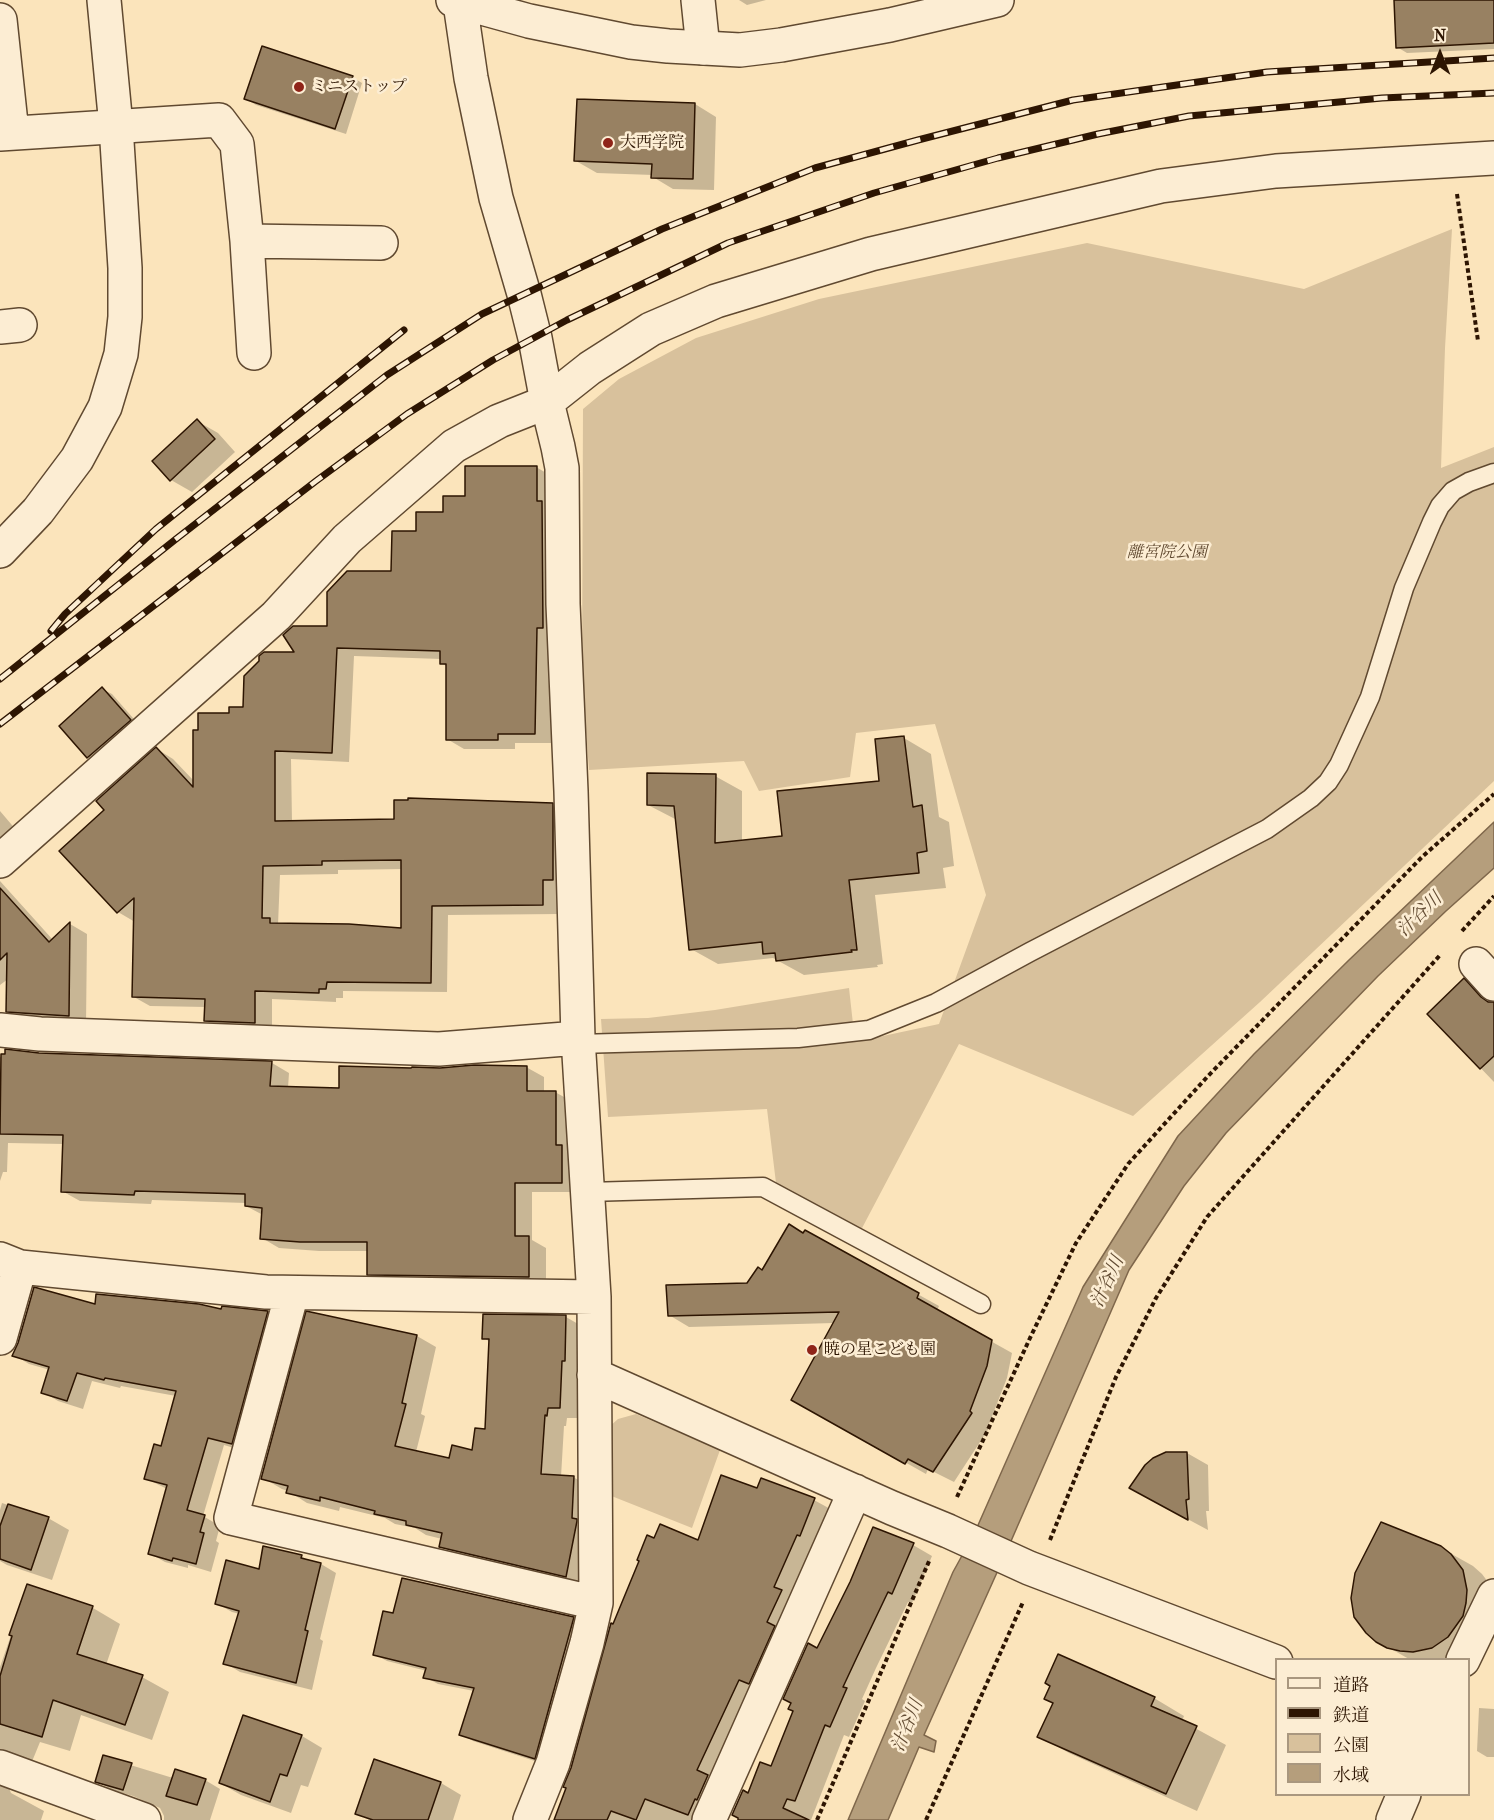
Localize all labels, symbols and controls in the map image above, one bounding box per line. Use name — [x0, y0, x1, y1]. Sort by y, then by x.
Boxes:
north arrow — [1410, 24, 1470, 84]
text: N — [1434, 26, 1446, 45]
place label: ミニストップ — [311, 77, 407, 97]
marker: ミニストップ — [292, 80, 306, 94]
place label: 大西学院 — [620, 133, 684, 153]
marker: 大西学院 — [601, 136, 615, 150]
park label: 離宮院公園 — [1127, 543, 1207, 563]
water label: 汁谷川 — [1393, 888, 1447, 942]
water label: 汁谷川 — [1087, 1253, 1129, 1311]
place label: 暁の星こども園 — [824, 1340, 936, 1360]
marker: 暁の星こども園 — [805, 1343, 819, 1357]
legend — [1275, 1658, 1470, 1796]
text: 道路 — [1333, 1675, 1369, 1696]
water label: 汁谷川 — [888, 1697, 928, 1755]
text: 鉄道 — [1333, 1705, 1369, 1726]
text: 公園 — [1333, 1735, 1369, 1756]
text: 水域 — [1333, 1765, 1369, 1786]

